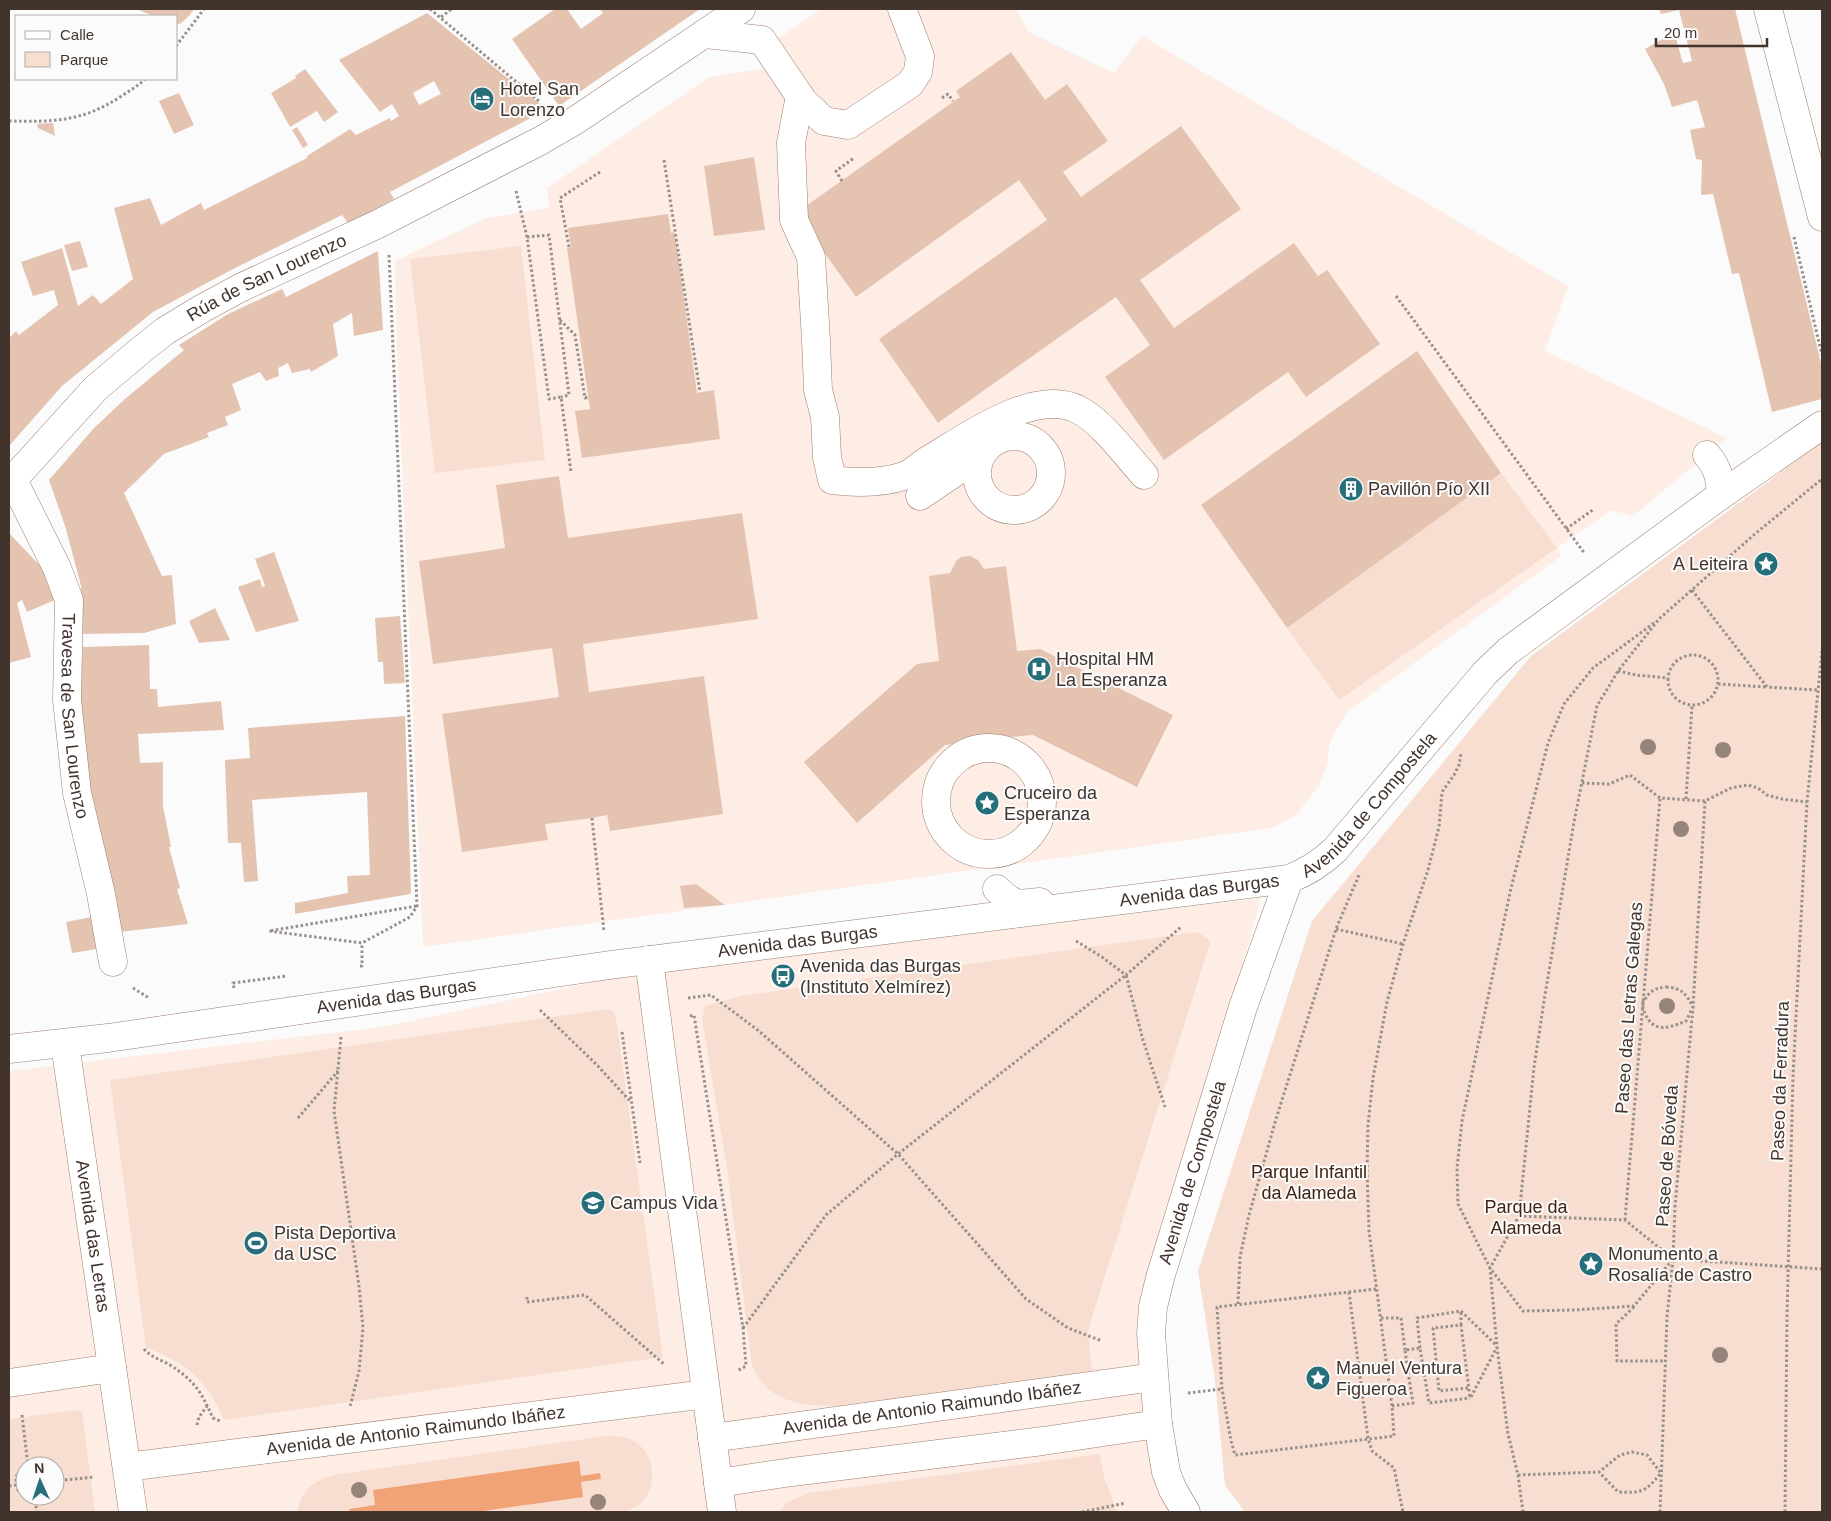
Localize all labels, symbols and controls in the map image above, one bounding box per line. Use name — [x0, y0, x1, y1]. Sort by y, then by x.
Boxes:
legend — [15, 15, 178, 80]
scale bar — [1656, 15, 1767, 47]
text: 20 m — [1664, 24, 1697, 41]
text: Calle — [60, 26, 94, 43]
text: Parque — [60, 51, 108, 68]
place label: Hotel San Lorenzo — [500, 79, 579, 120]
hotel icon: Hotel San Lorenzo — [469, 86, 495, 112]
street label: Rúa de San Lourenzo — [183, 230, 350, 325]
building icon: Pavillón Pío XII — [1338, 476, 1364, 502]
place label: Pavillón Pío XII — [1368, 479, 1490, 499]
place icon: A Leiteira — [1753, 551, 1779, 577]
place label: A Leiteira — [1673, 554, 1749, 574]
street label: Travesa de San Lourenzo — [57, 613, 93, 821]
place label: Hospital HM La Esperanza — [1056, 649, 1168, 690]
hospital icon: Hospital HM La Esperanza — [1026, 656, 1052, 682]
street label: Avenida de Compostela — [1298, 727, 1441, 882]
place label: Cruceiro da Esperanza — [1004, 783, 1098, 824]
place icon: Cruceiro da Esperanza — [974, 790, 1000, 816]
street label: Avenida das Burgas — [1118, 870, 1280, 910]
street label: Paseo das Letras Galegas — [1612, 901, 1646, 1115]
street label: Avenida das Burgas — [717, 921, 879, 961]
place label: Avenida das Burgas (Instituto Xelmírez) — [800, 956, 961, 997]
bus stop icon: Avenida das Burgas (Instituto Xelmírez) — [770, 963, 796, 989]
street label: Avenida das Burgas — [315, 975, 477, 1018]
street label: Paseo da Ferradura — [1767, 1000, 1793, 1161]
street label: Avenida de Compostela — [1155, 1077, 1230, 1267]
street label: Paseo de Bóveda — [1652, 1083, 1682, 1228]
street label: Avenida das Letras — [72, 1158, 114, 1314]
park label: Parque Infantil da Alameda — [1251, 1162, 1367, 1203]
school or university icon: Campus Vida — [580, 1190, 606, 1216]
place label: Campus Vida — [610, 1193, 719, 1213]
park label: Parque da Alameda — [1484, 1197, 1569, 1238]
place label: Pista Deportiva da USC — [274, 1223, 397, 1264]
sports icon: Pista Deportiva da USC — [243, 1230, 269, 1256]
place label: Monumento a Rosalía de Castro — [1608, 1244, 1752, 1285]
place icon: Monumento a Rosalía de Castro — [1578, 1251, 1604, 1277]
place label: Manuel Ventura Figueroa — [1336, 1358, 1463, 1399]
place icon: Manuel Ventura Figueroa — [1305, 1365, 1331, 1391]
street label: Avenida de Antonio Raimundo Ibáñez — [781, 1377, 1082, 1438]
street label: Avenida de Antonio Raimundo Ibáñez — [265, 1402, 566, 1459]
north arrow — [15, 1456, 65, 1506]
text: N — [34, 1460, 45, 1476]

